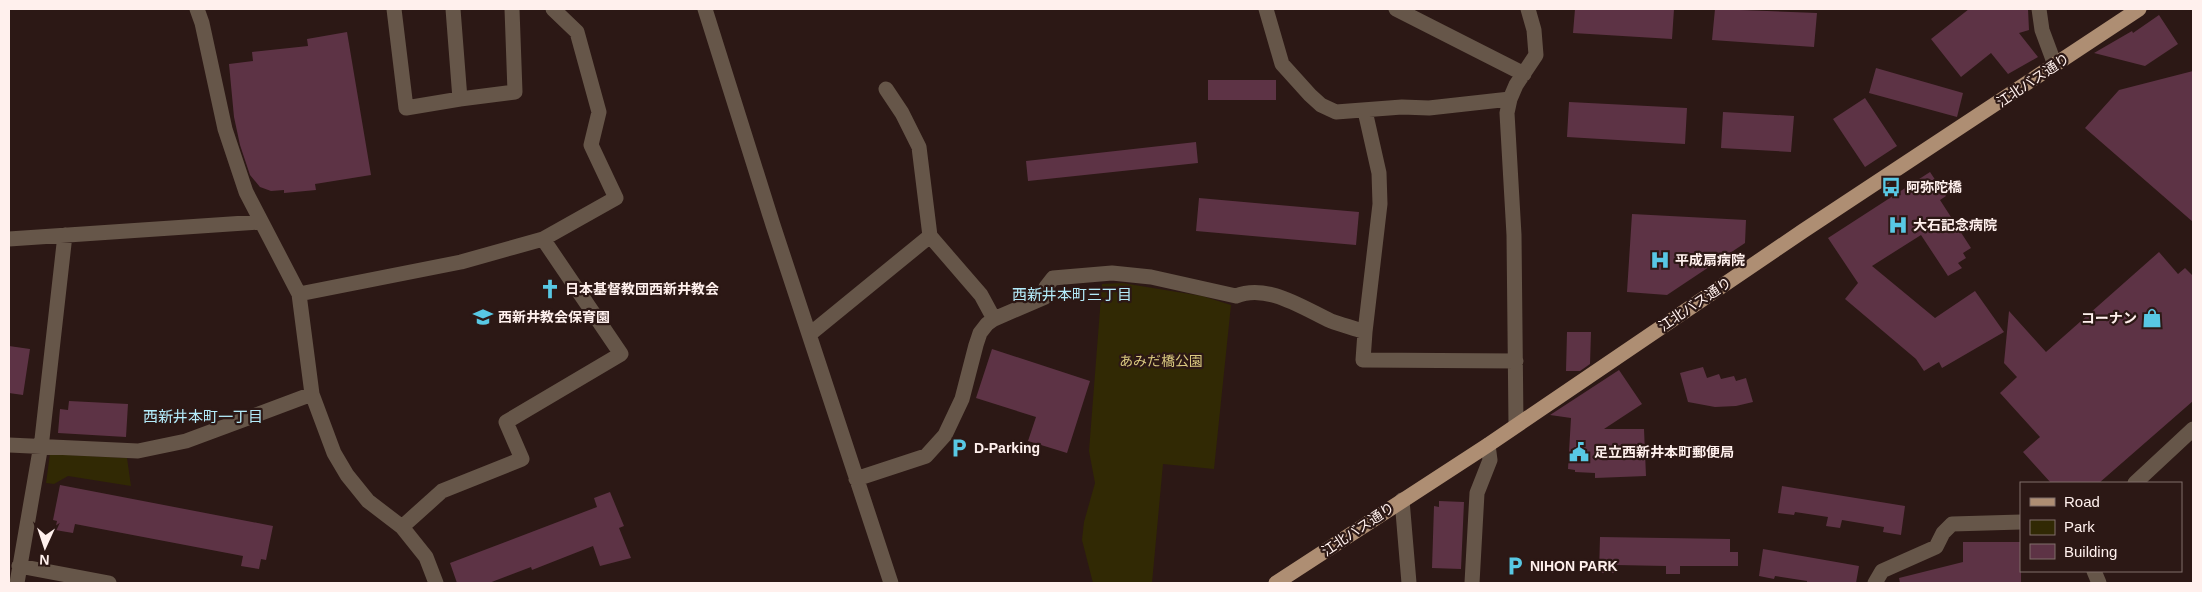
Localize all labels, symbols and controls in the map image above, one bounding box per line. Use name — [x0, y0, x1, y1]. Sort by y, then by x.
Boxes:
street label: 江北バス通り — [1994, 50, 2072, 110]
bus stop icon: 阿弥陀橋 — [1880, 176, 1902, 198]
place label: 阿弥陀橋 — [1906, 179, 1962, 195]
hospital icon: 大石記念病院 — [1887, 214, 1909, 236]
place label: 大石記念病院 — [1913, 217, 1997, 233]
hospital icon: 平成扇病院 — [1649, 249, 1671, 271]
place label: 平成扇病院 — [1675, 252, 1745, 268]
street label: 江北バス通り — [1656, 274, 1734, 334]
church icon: 日本基督教団西新井教会 — [539, 278, 561, 300]
place label: 日本基督教団西新井教会 — [565, 281, 719, 297]
district label: 西新井本町三丁目 — [1012, 286, 1132, 303]
school or university icon: 西新井教会保育園 — [472, 306, 494, 328]
shop icon: コーナン — [2141, 307, 2163, 329]
place label: 西新井教会保育園 — [498, 309, 610, 325]
place label: コーナン — [2081, 310, 2137, 326]
park label: あみだ橋公園 — [1119, 353, 1203, 369]
district label: 西新井本町一丁目 — [143, 408, 263, 425]
parking icon: D-Parking — [948, 437, 970, 459]
place label: D-Parking — [974, 440, 1040, 456]
public building icon: 足立西新井本町郵便局 — [1568, 441, 1590, 463]
place label: 足立西新井本町郵便局 — [1594, 444, 1734, 460]
legend — [2020, 482, 2182, 572]
text: Road — [2064, 493, 2100, 510]
street label: 江北バス通り — [1319, 499, 1397, 559]
text: Park — [2064, 518, 2095, 535]
north arrow — [20, 522, 70, 572]
text: Building — [2064, 543, 2117, 560]
text: N — [39, 552, 50, 568]
parking icon: NIHON PARK — [1504, 555, 1526, 577]
place label: NIHON PARK — [1530, 558, 1618, 574]

